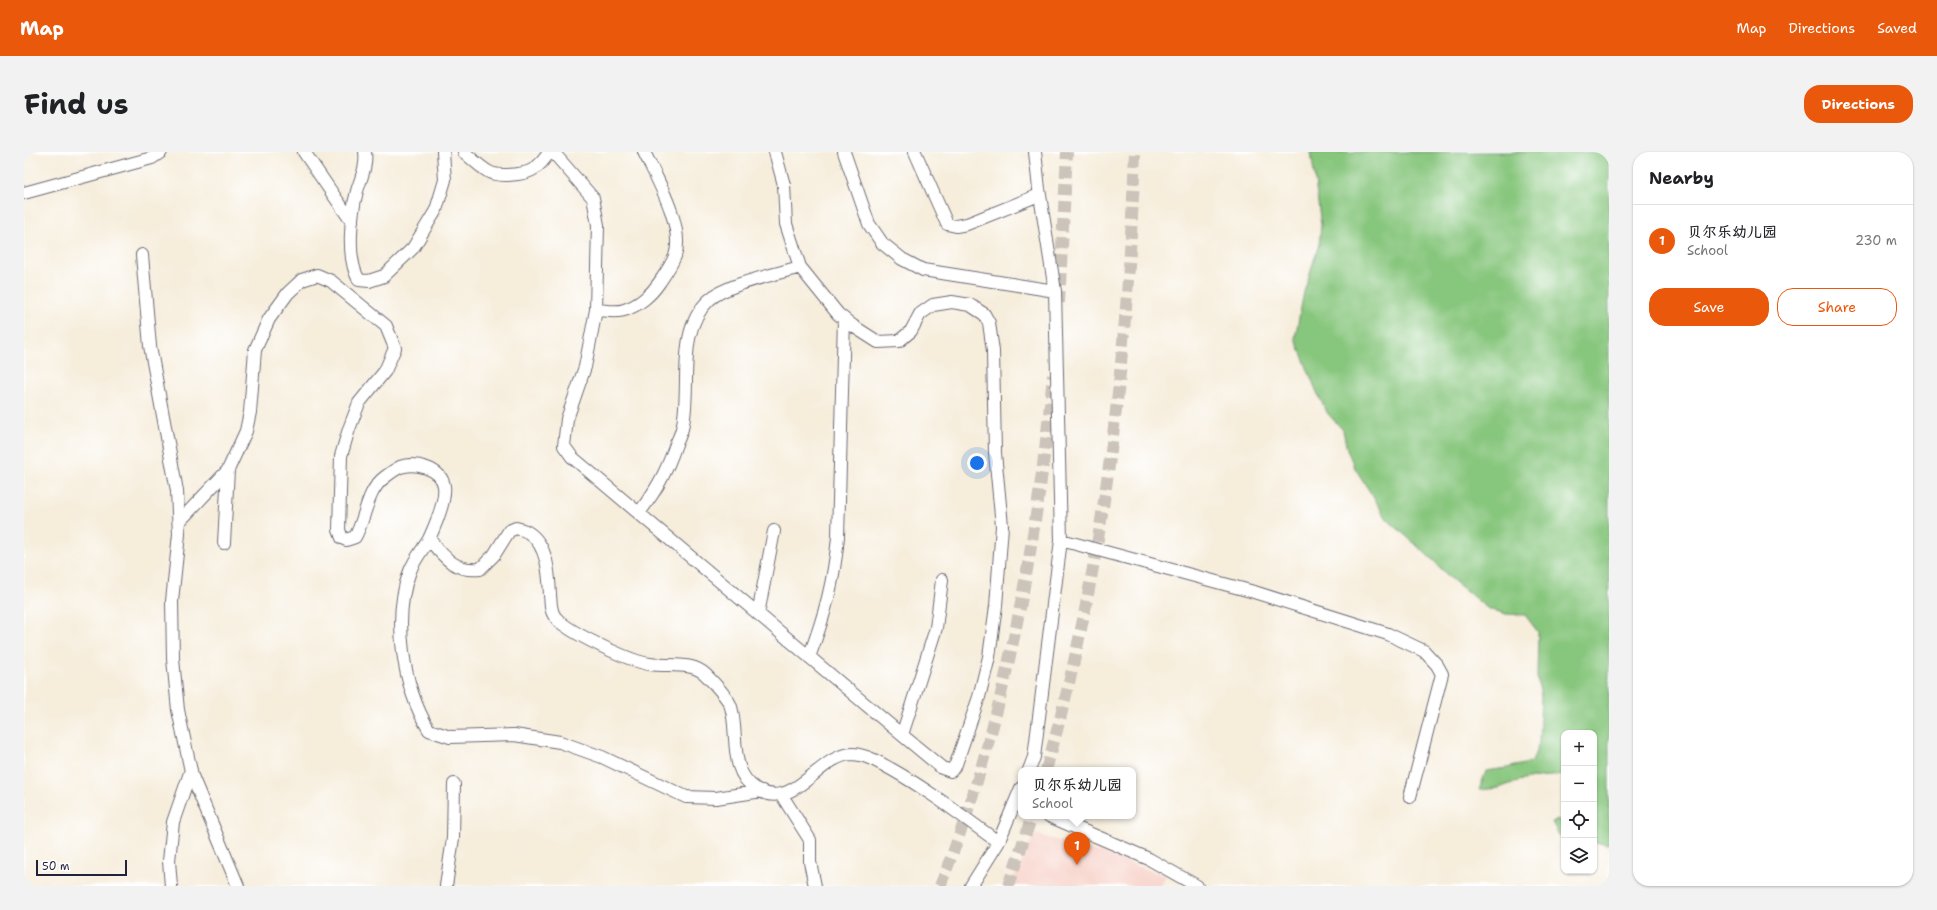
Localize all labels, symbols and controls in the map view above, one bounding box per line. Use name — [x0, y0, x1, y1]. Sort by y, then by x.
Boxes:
text: Map — [20, 16, 64, 41]
text: Map — [1737, 19, 1767, 37]
text: Directions — [1789, 19, 1855, 37]
text: Saved — [1877, 19, 1917, 37]
text: Find us — [24, 85, 129, 123]
button: Directions — [1804, 85, 1913, 123]
text: Nearby — [1649, 167, 1714, 189]
text: 贝尔乐幼儿园 — [1687, 222, 1777, 242]
text: 1 — [1659, 232, 1665, 249]
text: 230 m — [1855, 232, 1897, 249]
text: School — [1687, 242, 1728, 259]
button: Save — [1649, 288, 1769, 326]
button: Share — [1777, 288, 1897, 326]
your location — [967, 453, 987, 473]
map controls — [1561, 730, 1597, 874]
button: + — [1561, 730, 1597, 766]
button: − — [1561, 766, 1597, 802]
popup — [1018, 767, 1136, 819]
text: 贝尔乐幼儿园 — [1032, 775, 1122, 795]
text: School — [1032, 795, 1073, 812]
button: locate — [1561, 802, 1597, 838]
pin: 1 — [1064, 832, 1090, 865]
button: layers — [1561, 838, 1597, 874]
scale bar — [36, 858, 127, 877]
text: 50 m — [42, 859, 70, 874]

